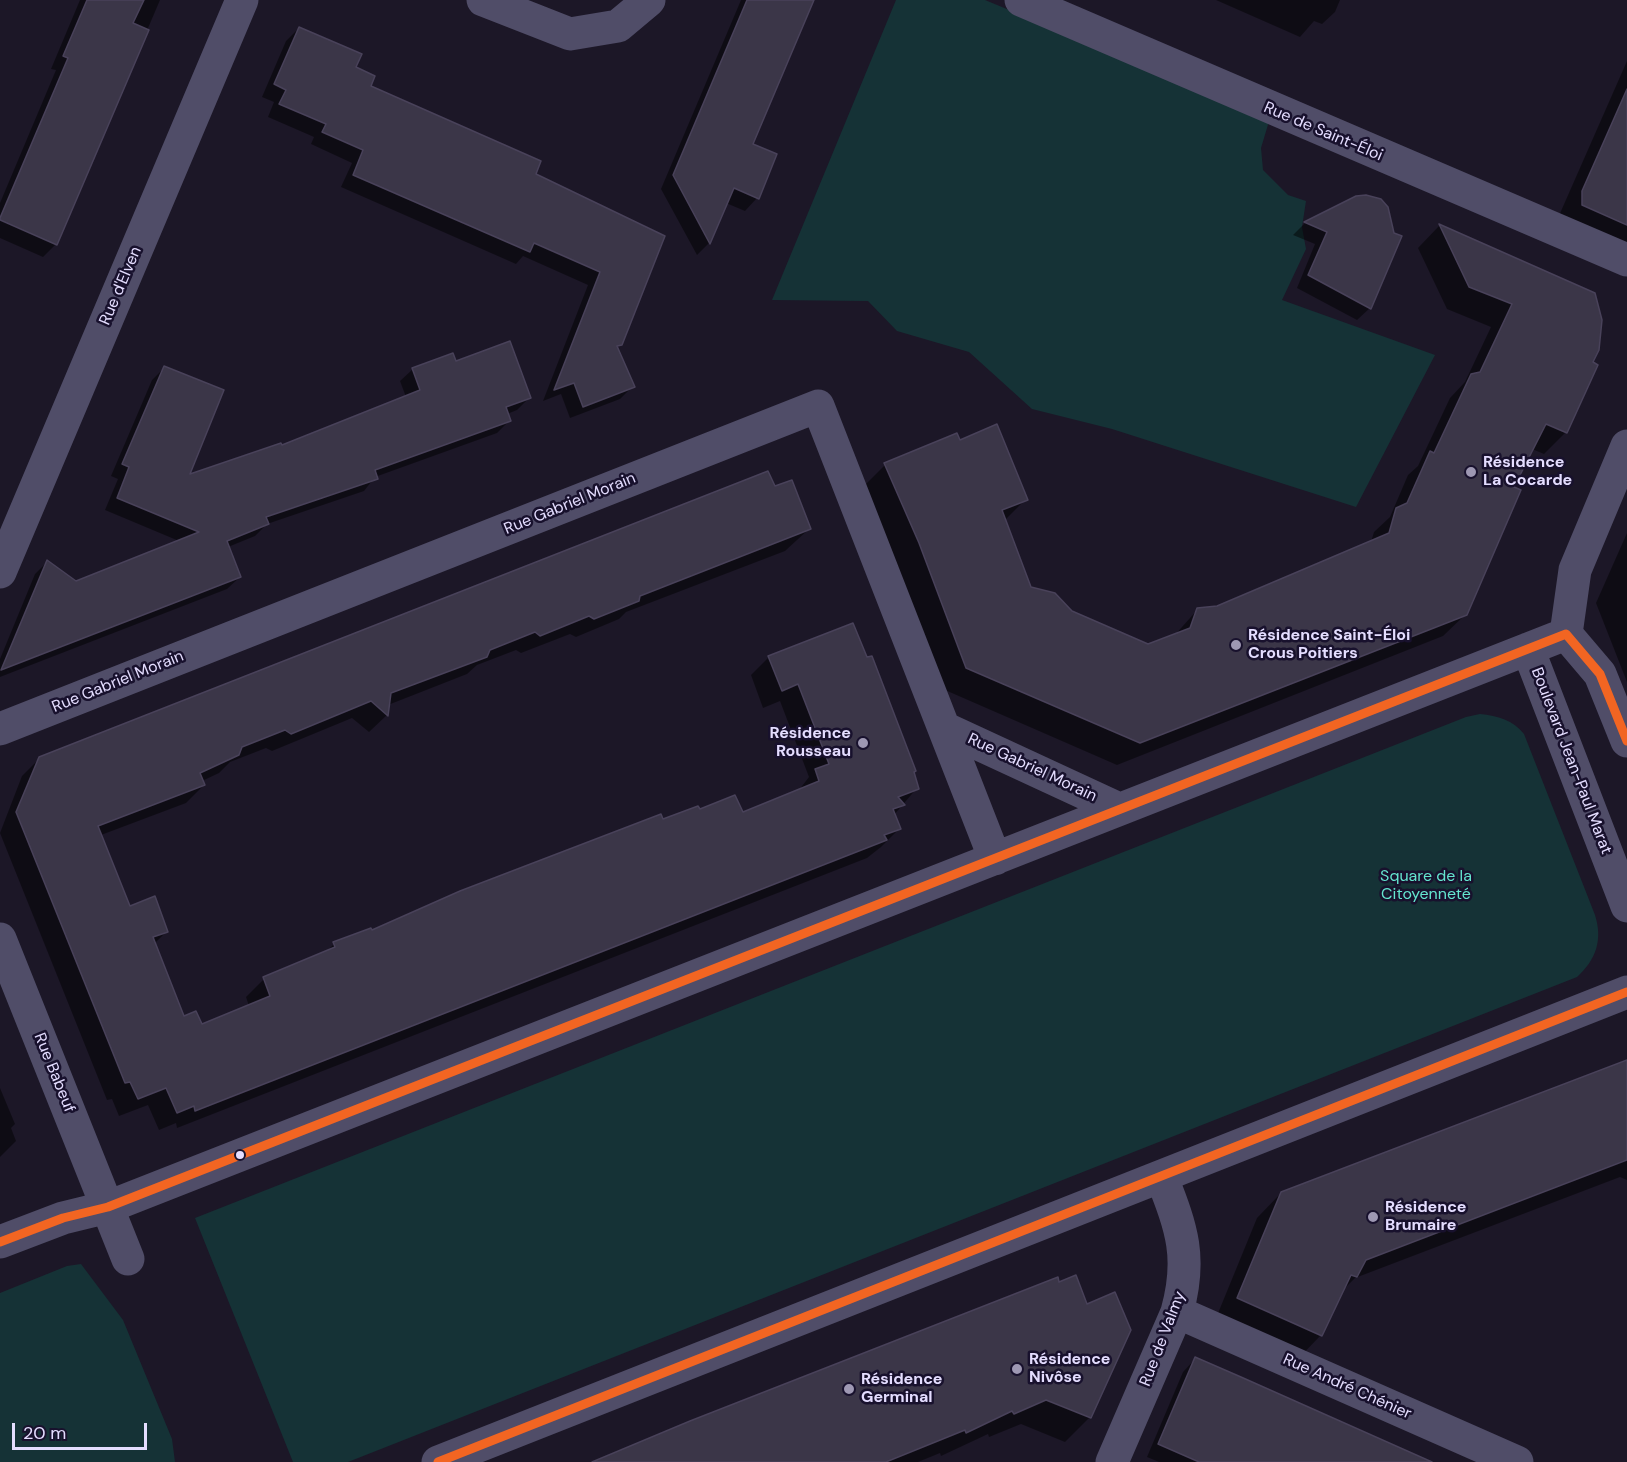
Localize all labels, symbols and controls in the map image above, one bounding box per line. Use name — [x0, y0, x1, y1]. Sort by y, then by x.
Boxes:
street label: Rue de Saint-Éloi — [1261, 98, 1385, 166]
street label: Rue d'Elven — [96, 244, 146, 328]
place label: Résidence La Cocarde — [1483, 453, 1572, 491]
marker: Résidence La Cocarde — [1464, 465, 1478, 479]
street label: Rue Gabriel Morain — [501, 469, 639, 539]
place label: Résidence Saint-Éloi Crous Poitiers — [1248, 626, 1410, 664]
marker: Résidence Saint-Éloi Crous Poitiers — [1229, 638, 1243, 652]
street label: Rue Gabriel Morain — [49, 647, 187, 717]
street label: Boulevard Jean-Paul Marat — [1526, 665, 1616, 857]
place label: Résidence Rousseau — [770, 724, 851, 762]
street label: Rue Gabriel Morain — [964, 730, 1100, 806]
marker: Résidence Rousseau — [856, 736, 870, 750]
park label: Square de la Citoyenneté — [1380, 867, 1472, 905]
street label: Rue Babeuf — [29, 1030, 79, 1116]
unlabelled marker — [234, 1149, 246, 1161]
place label: Résidence Brumaire — [1385, 1198, 1466, 1236]
marker: Résidence Brumaire — [1366, 1210, 1380, 1224]
street label: Rue de Valmy — [1136, 1289, 1190, 1389]
place label: Résidence Nivôse — [1029, 1350, 1110, 1388]
street label: Rue André Chénier — [1280, 1350, 1414, 1424]
marker: Résidence Nivôse — [1010, 1362, 1024, 1376]
place label: Résidence Germinal — [861, 1370, 942, 1408]
marker: Résidence Germinal — [842, 1382, 856, 1396]
scale bar — [15, 1411, 150, 1449]
text: 20 m — [23, 1421, 66, 1445]

